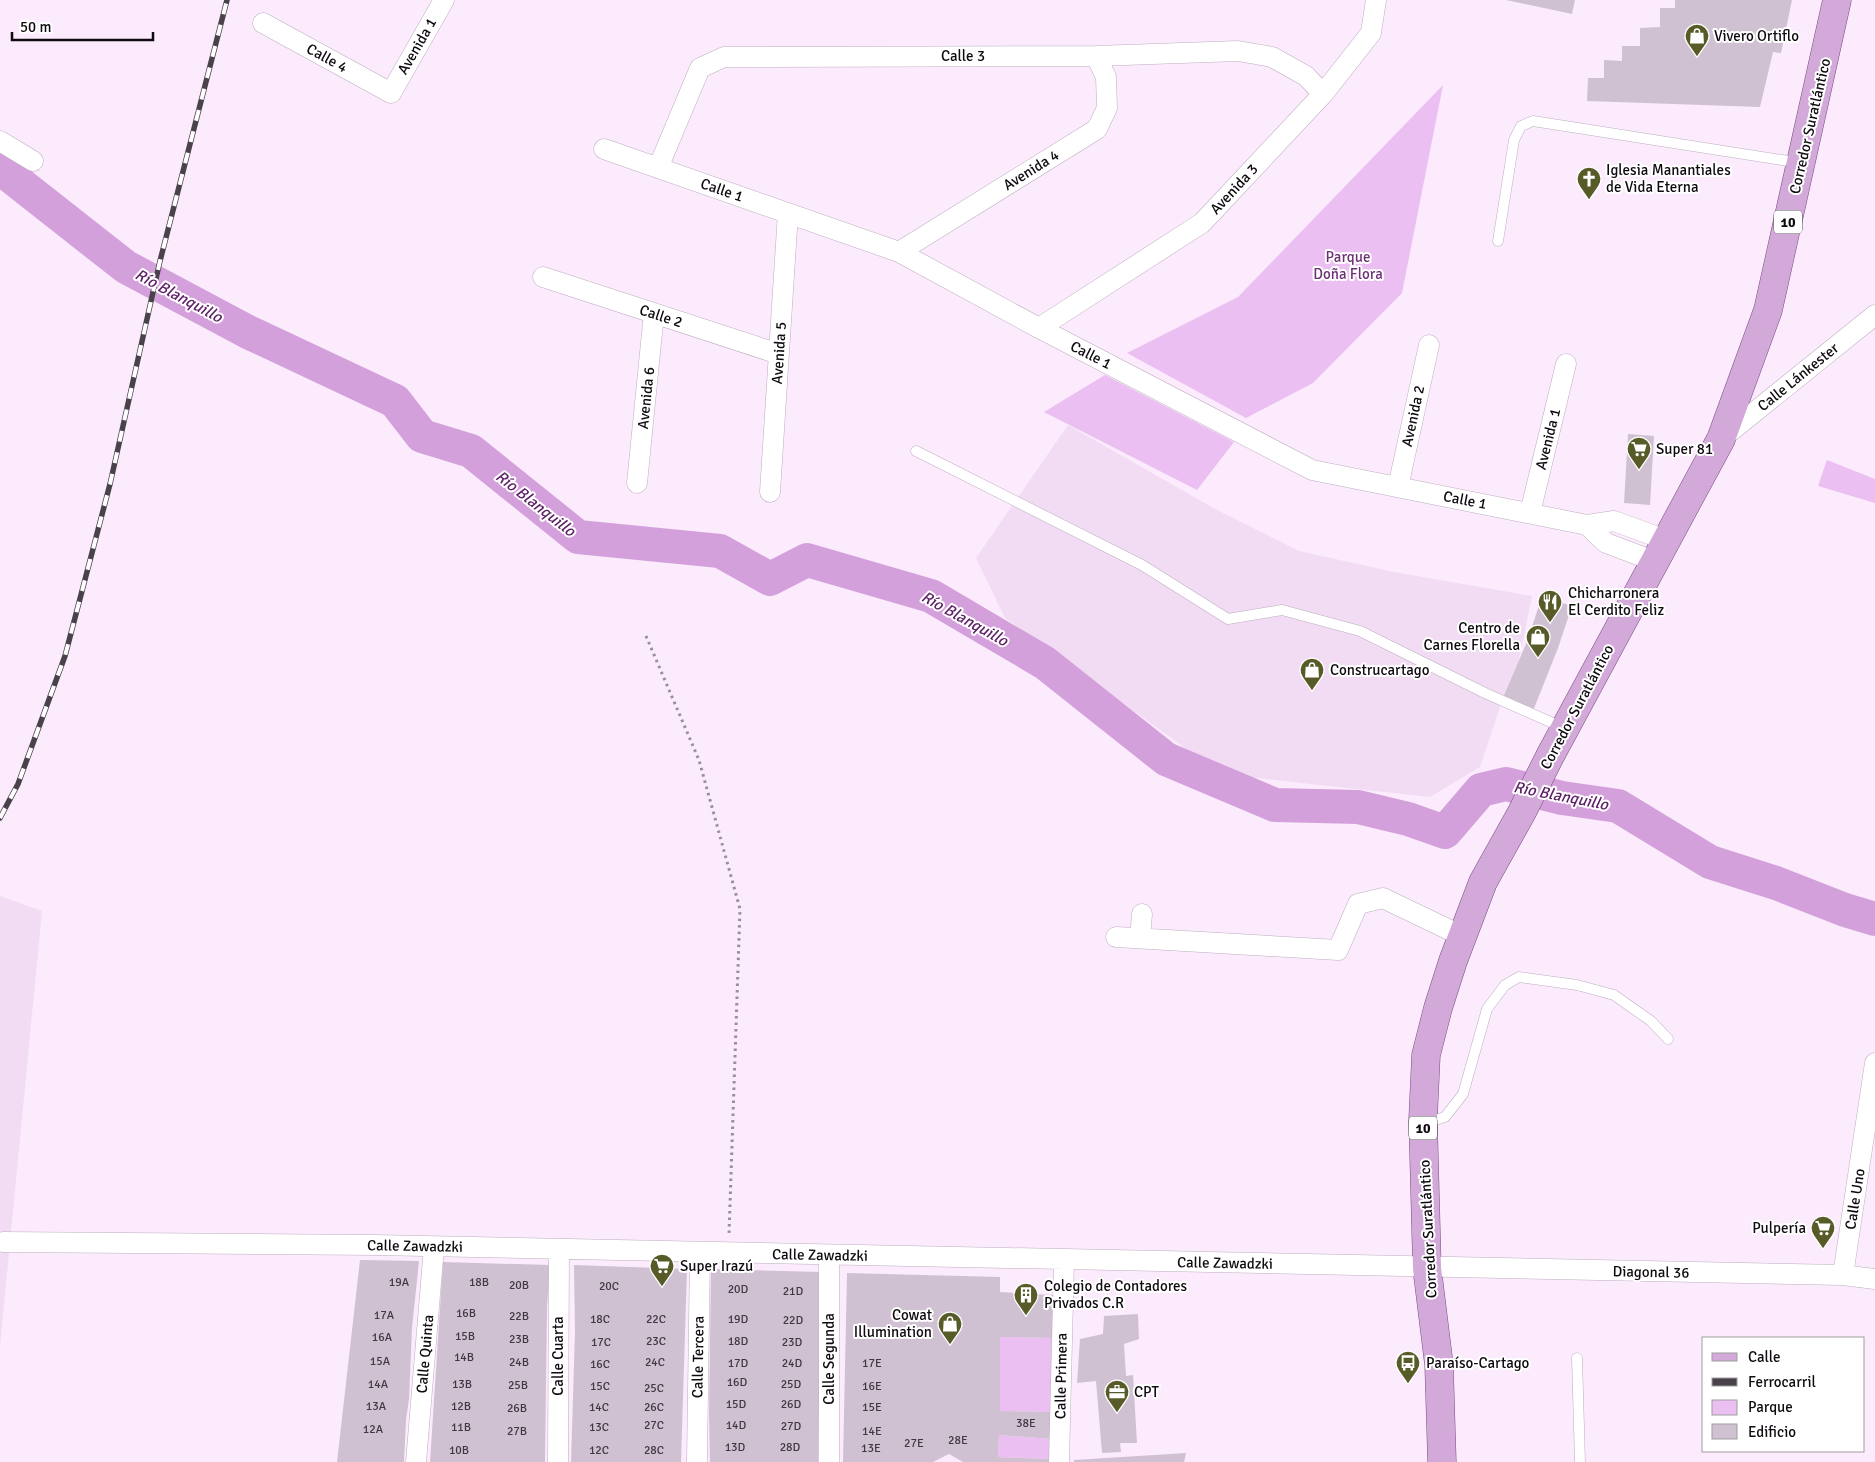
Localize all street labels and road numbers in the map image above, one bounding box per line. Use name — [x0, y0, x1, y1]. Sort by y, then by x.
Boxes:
street label: Avenida 1 — [394, 15, 440, 77]
street label: Calle 4 — [303, 39, 351, 77]
street label: Calle 3 — [941, 47, 985, 65]
street label: Corredor Suratlántico — [1786, 56, 1834, 196]
street label: Avenida 4 — [1000, 146, 1062, 194]
street label: Avenida 3 — [1206, 160, 1262, 218]
street label: Calle 1 — [698, 174, 746, 206]
road number: 10 — [1774, 210, 1802, 233]
street label: Calle 2 — [637, 301, 685, 331]
street label: Avenida 5 — [768, 321, 790, 385]
street label: Calle 1 — [1067, 337, 1115, 373]
street label: Calle Lánkester — [1754, 339, 1842, 415]
street label: Avenida 6 — [634, 366, 658, 430]
street label: Avenida 2 — [1398, 384, 1428, 448]
street label: Avenida 1 — [1532, 407, 1564, 471]
street label: Calle 1 — [1442, 487, 1488, 513]
street label: Corredor Suratlántico — [1537, 641, 1618, 772]
road number: 10 — [1409, 1116, 1437, 1140]
street label: Corredor Suratlántico — [1415, 1159, 1441, 1299]
street label: Calle Uno — [1841, 1167, 1869, 1231]
street label: Calle Zawadzki — [367, 1236, 463, 1256]
street label: Calle Zawadzki — [772, 1245, 868, 1265]
street label: Calle Zawadzki — [1177, 1253, 1273, 1273]
street label: Diagonal 36 — [1612, 1262, 1690, 1282]
street label: Calle Segunda — [820, 1313, 838, 1405]
street label: Calle Quinta — [413, 1314, 437, 1394]
street label: Calle Cuarta — [549, 1316, 567, 1396]
street label: Calle Tercera — [688, 1316, 708, 1398]
street label: Calle Primera — [1051, 1333, 1071, 1419]

